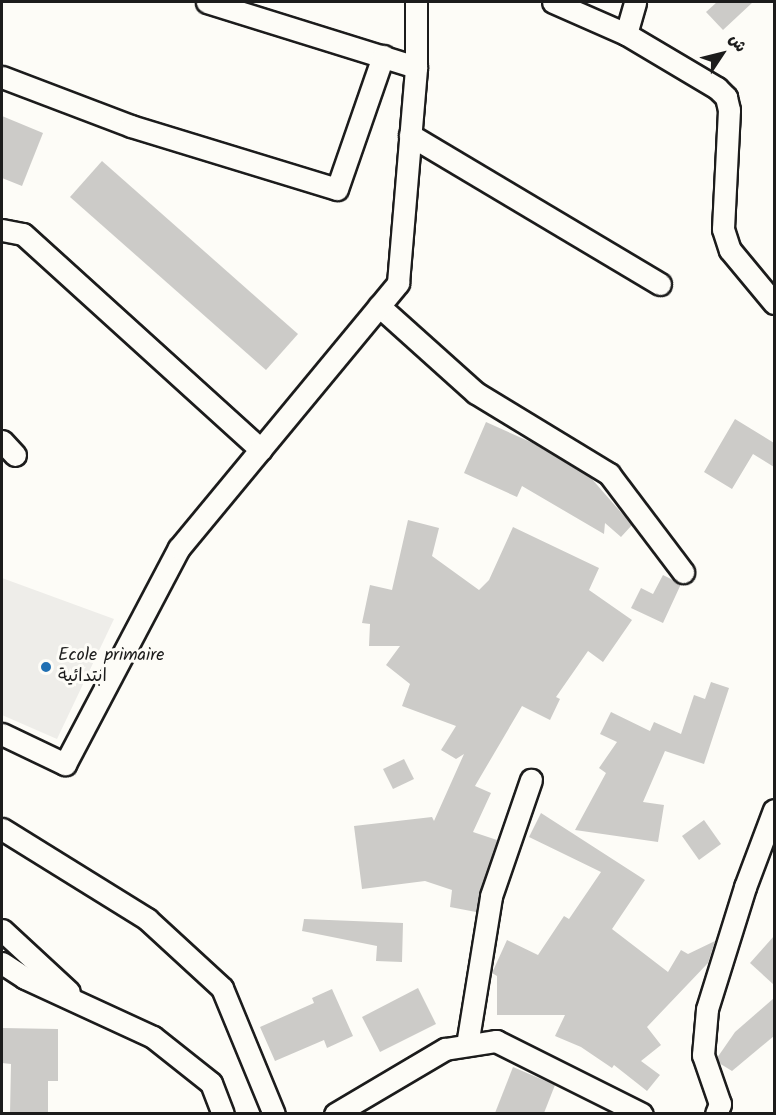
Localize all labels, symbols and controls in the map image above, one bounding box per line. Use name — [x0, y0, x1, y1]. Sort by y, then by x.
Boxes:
north arrow — [692, 24, 752, 84]
text: ش — [722, 29, 752, 58]
place label: Ecole primaire ابتدائية — [58, 646, 164, 688]
marker: Ecole primaire ابتدائية — [39, 660, 53, 674]

